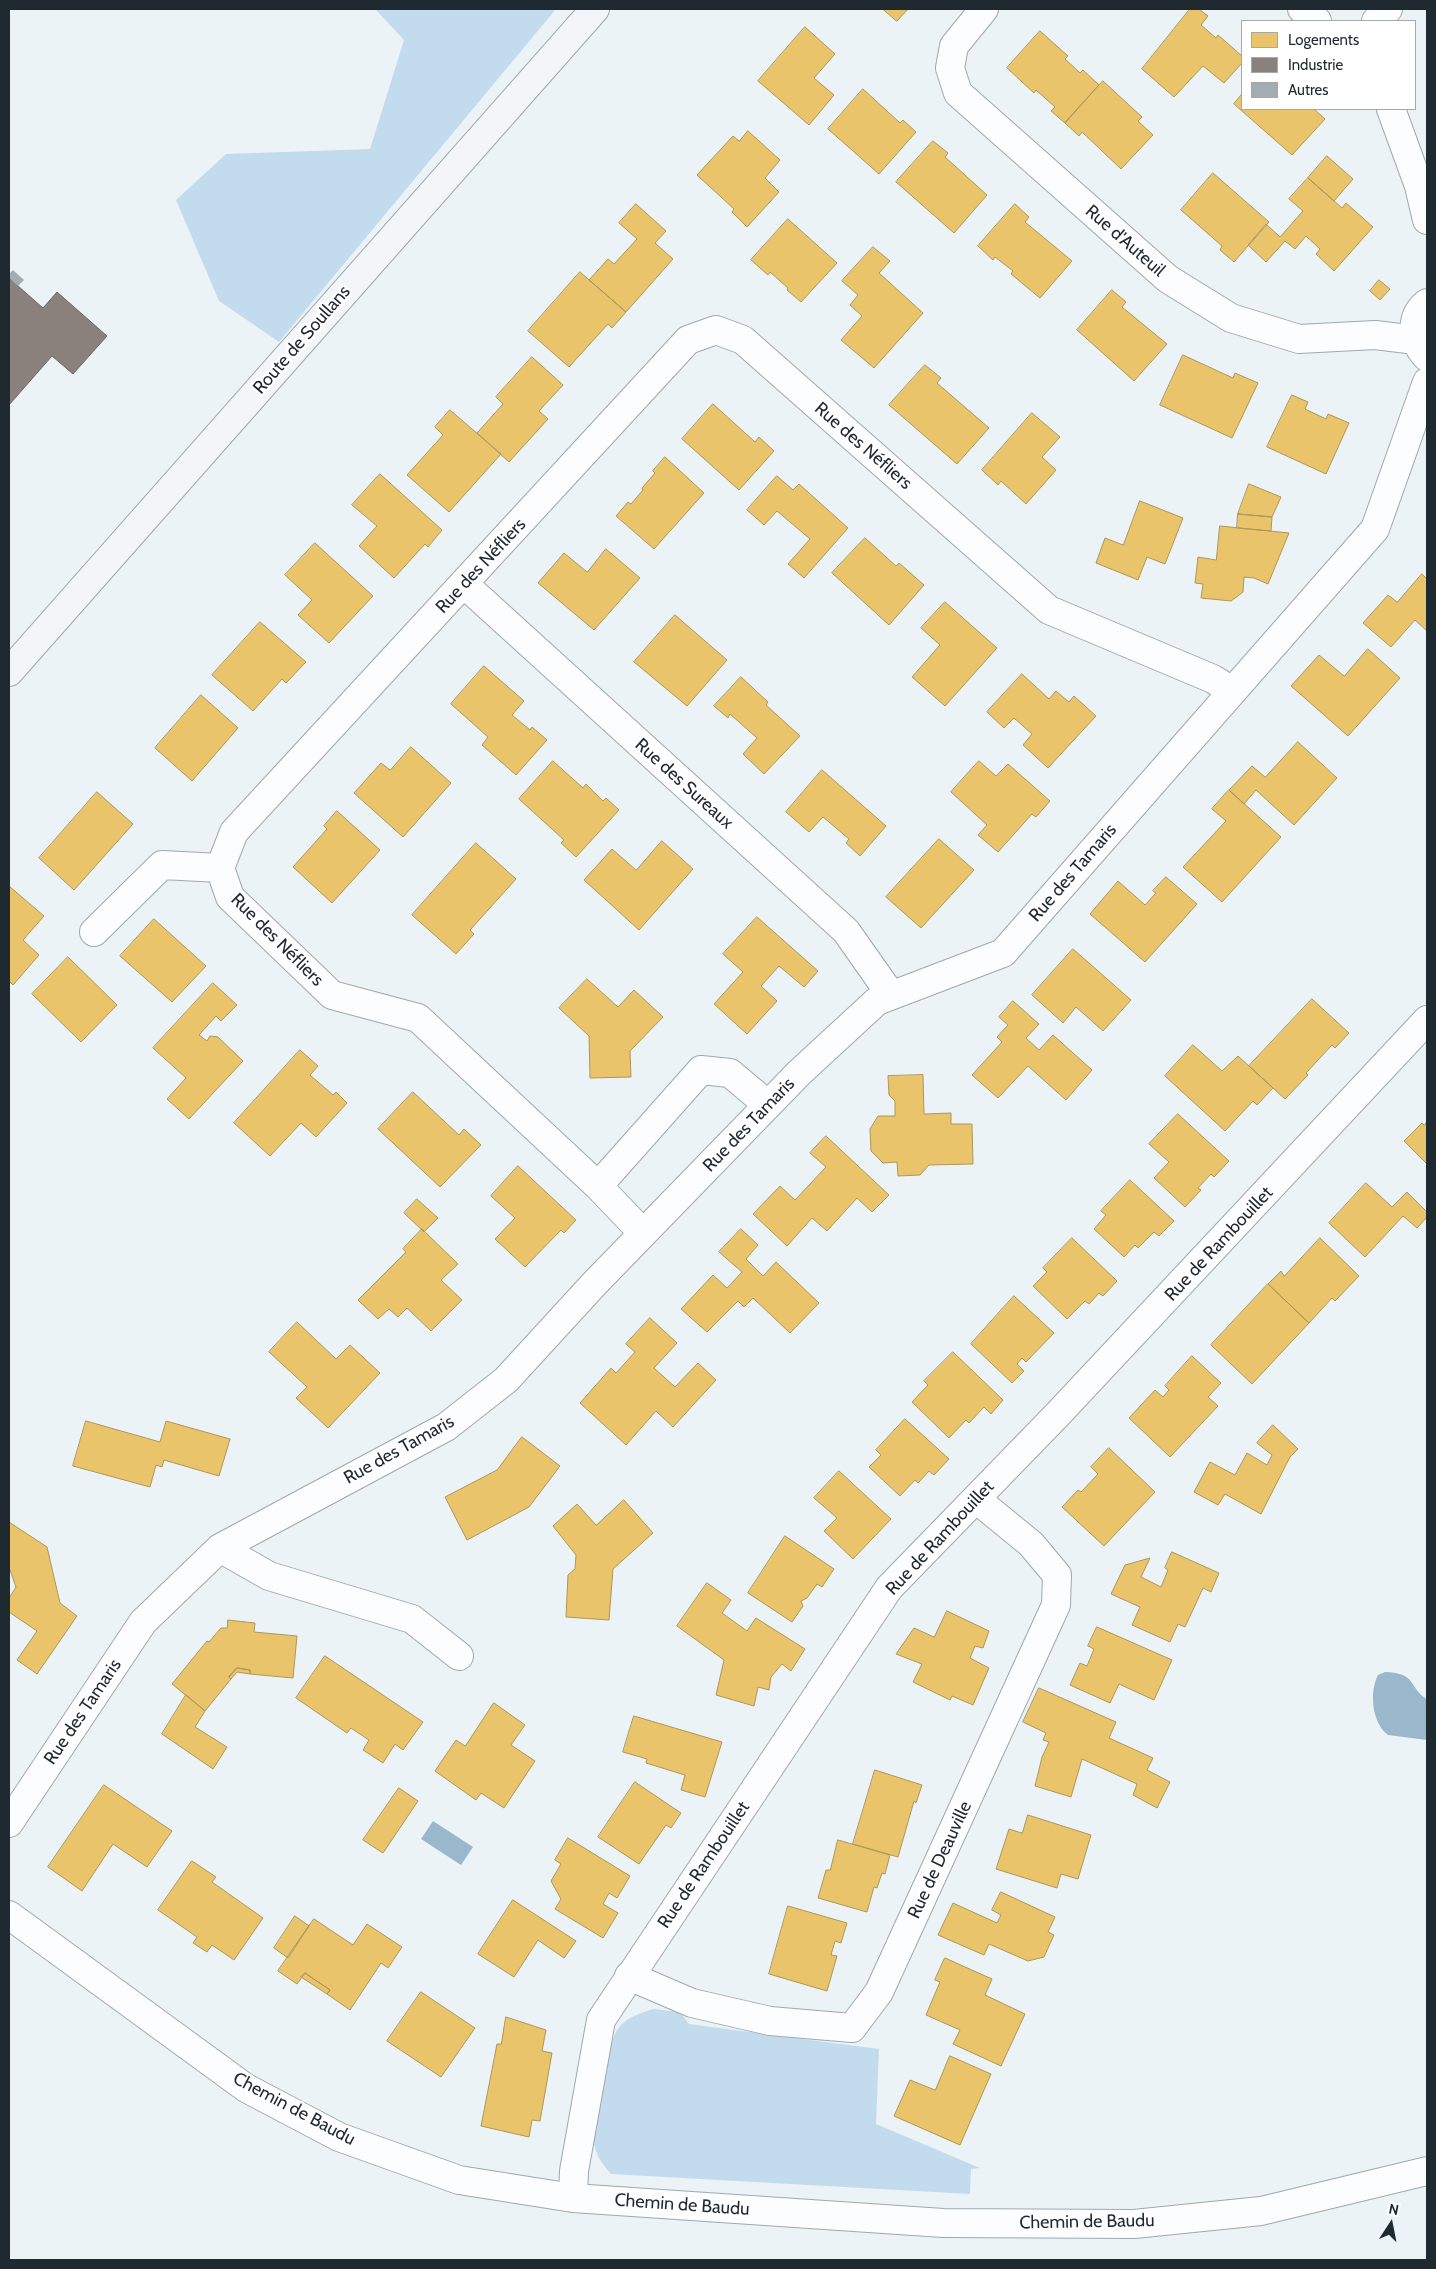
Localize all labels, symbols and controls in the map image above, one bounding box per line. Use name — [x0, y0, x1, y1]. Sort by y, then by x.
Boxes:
legend — [1241, 20, 1416, 110]
text: Logements — [1288, 31, 1359, 49]
text: Industrie — [1288, 56, 1343, 74]
text: Autres — [1288, 81, 1328, 99]
street label: Rue d'Auteuil — [1081, 200, 1169, 282]
street label: Route de Soullans — [249, 281, 355, 399]
street label: Rue des Néfliers — [810, 398, 916, 494]
street label: Rue des Néfliers — [431, 514, 531, 618]
street label: Rue des Sureaux — [630, 734, 738, 834]
street label: Rue des Tamaris — [1025, 820, 1121, 926]
street label: Rue des Néfliers — [226, 889, 328, 991]
street label: Rue des Tamaris — [699, 1073, 799, 1177]
street label: Rue de Rambouillet — [1160, 1182, 1278, 1306]
street label: Rue des Tamaris — [340, 1411, 458, 1489]
street label: Rue de Rambouillet — [881, 1476, 999, 1600]
street label: Rue des Tamaris — [40, 1655, 126, 1769]
street label: Rue de Rambouillet — [653, 1797, 755, 1933]
street label: Rue de Deauville — [903, 1798, 977, 1922]
street label: Chemin de Baudu — [229, 2068, 359, 2150]
street label: Chemin de Baudu — [614, 2190, 750, 2220]
north arrow — [1366, 2199, 1416, 2249]
text: N — [1387, 2199, 1400, 2219]
street label: Chemin de Baudu — [1019, 2210, 1155, 2234]

